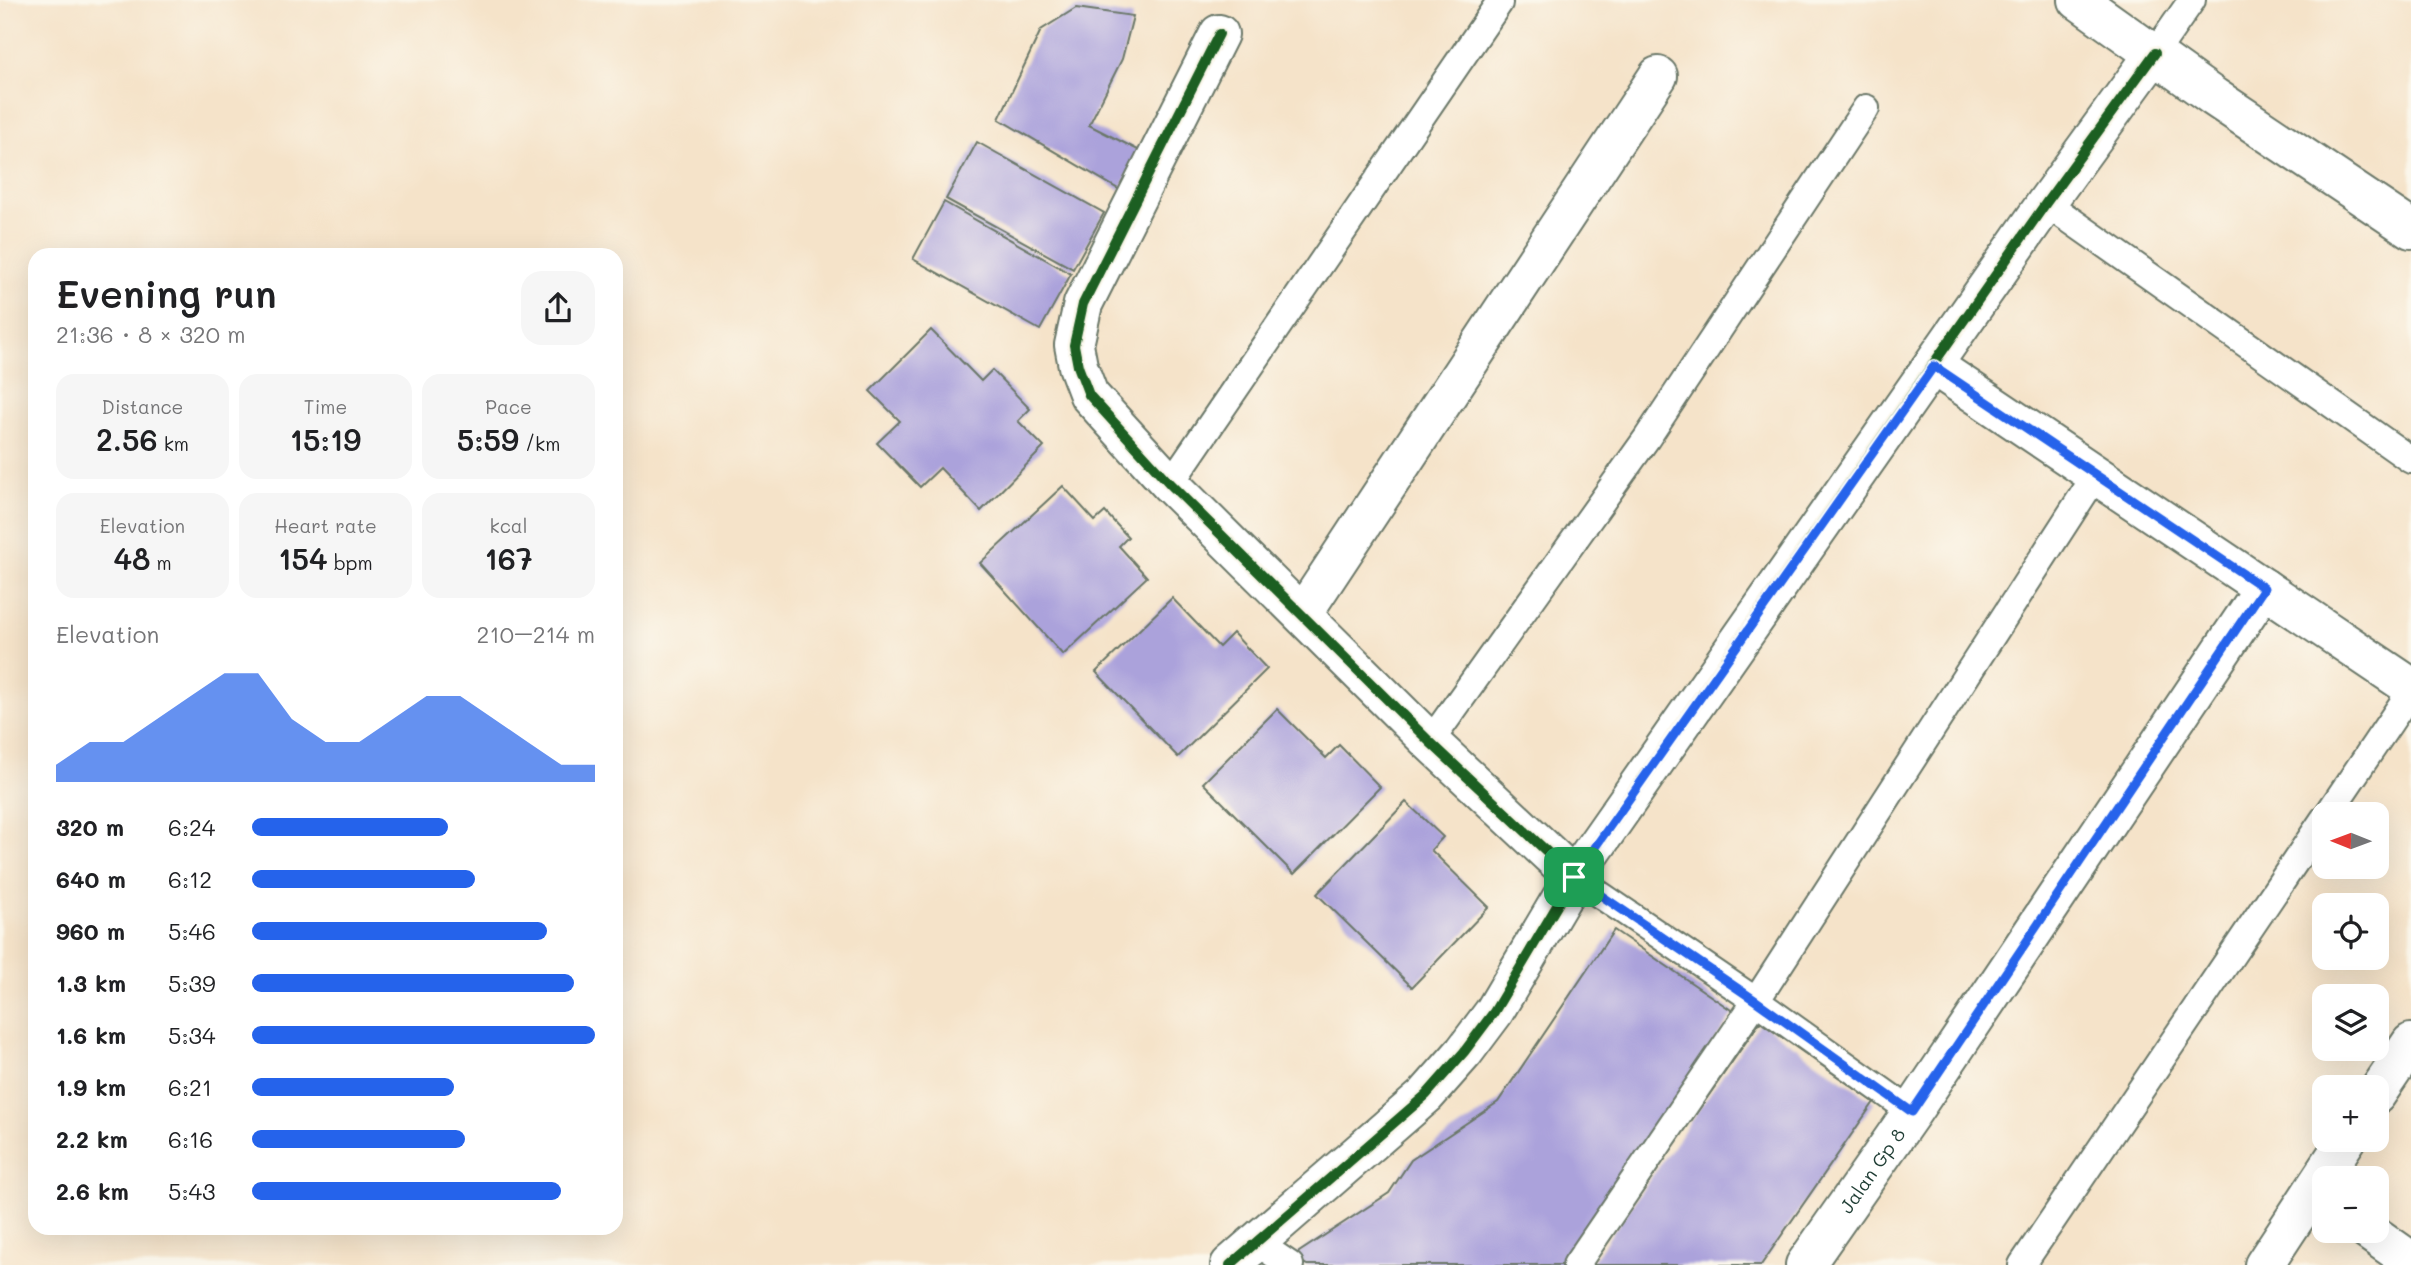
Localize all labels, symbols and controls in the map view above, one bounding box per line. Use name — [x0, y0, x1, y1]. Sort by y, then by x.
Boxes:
text: Evening run — [56, 268, 277, 318]
button: share — [521, 271, 595, 345]
text: 21:36 · 8 × 320 m — [56, 319, 246, 349]
text: Distance — [102, 394, 183, 419]
text: Time — [304, 394, 347, 419]
text: Pace — [485, 394, 532, 419]
text: 2.56 — [96, 419, 158, 459]
text: 15:19 — [290, 419, 361, 459]
text: 5:59 — [457, 419, 519, 459]
text: km — [158, 431, 189, 456]
text: /km — [519, 431, 560, 456]
text: Elevation — [100, 513, 185, 538]
text: Heart rate — [274, 513, 377, 538]
text: kcal — [490, 513, 527, 538]
text: 48 — [113, 538, 150, 578]
text: 154 — [278, 538, 328, 578]
text: 167 — [484, 538, 533, 578]
text: m — [150, 550, 172, 575]
text: bpm — [328, 550, 373, 575]
text: Elevation — [56, 619, 159, 649]
text: 210–214 m — [477, 619, 595, 649]
north arrow — [2312, 802, 2389, 878]
map controls — [2312, 802, 2389, 1243]
text: 320 m — [56, 812, 124, 842]
text: 6:24 — [168, 812, 215, 842]
pin — [1544, 847, 1604, 907]
icon: arrive — [1555, 858, 1593, 896]
text: 640 m — [56, 864, 126, 894]
text: 6:12 — [168, 864, 212, 894]
button: locate — [2312, 893, 2389, 970]
text: 960 m — [56, 916, 125, 946]
text: 5:46 — [168, 916, 216, 946]
text: 1.3 km — [56, 968, 126, 998]
text: 5:39 — [168, 968, 216, 998]
button: layers — [2312, 984, 2389, 1061]
text: 1.6 km — [56, 1020, 126, 1050]
text: 5:34 — [168, 1020, 216, 1050]
text: 1.9 km — [56, 1072, 126, 1102]
text: 6:21 — [168, 1072, 212, 1102]
button: + — [2312, 1075, 2389, 1152]
street label: Jalan Gp 8 — [1833, 1122, 1910, 1218]
text: 2.2 km — [56, 1124, 128, 1154]
text: 6:16 — [168, 1124, 213, 1154]
button: − — [2312, 1166, 2389, 1243]
text: 2.6 km — [56, 1176, 129, 1206]
text: 5:43 — [168, 1176, 216, 1206]

